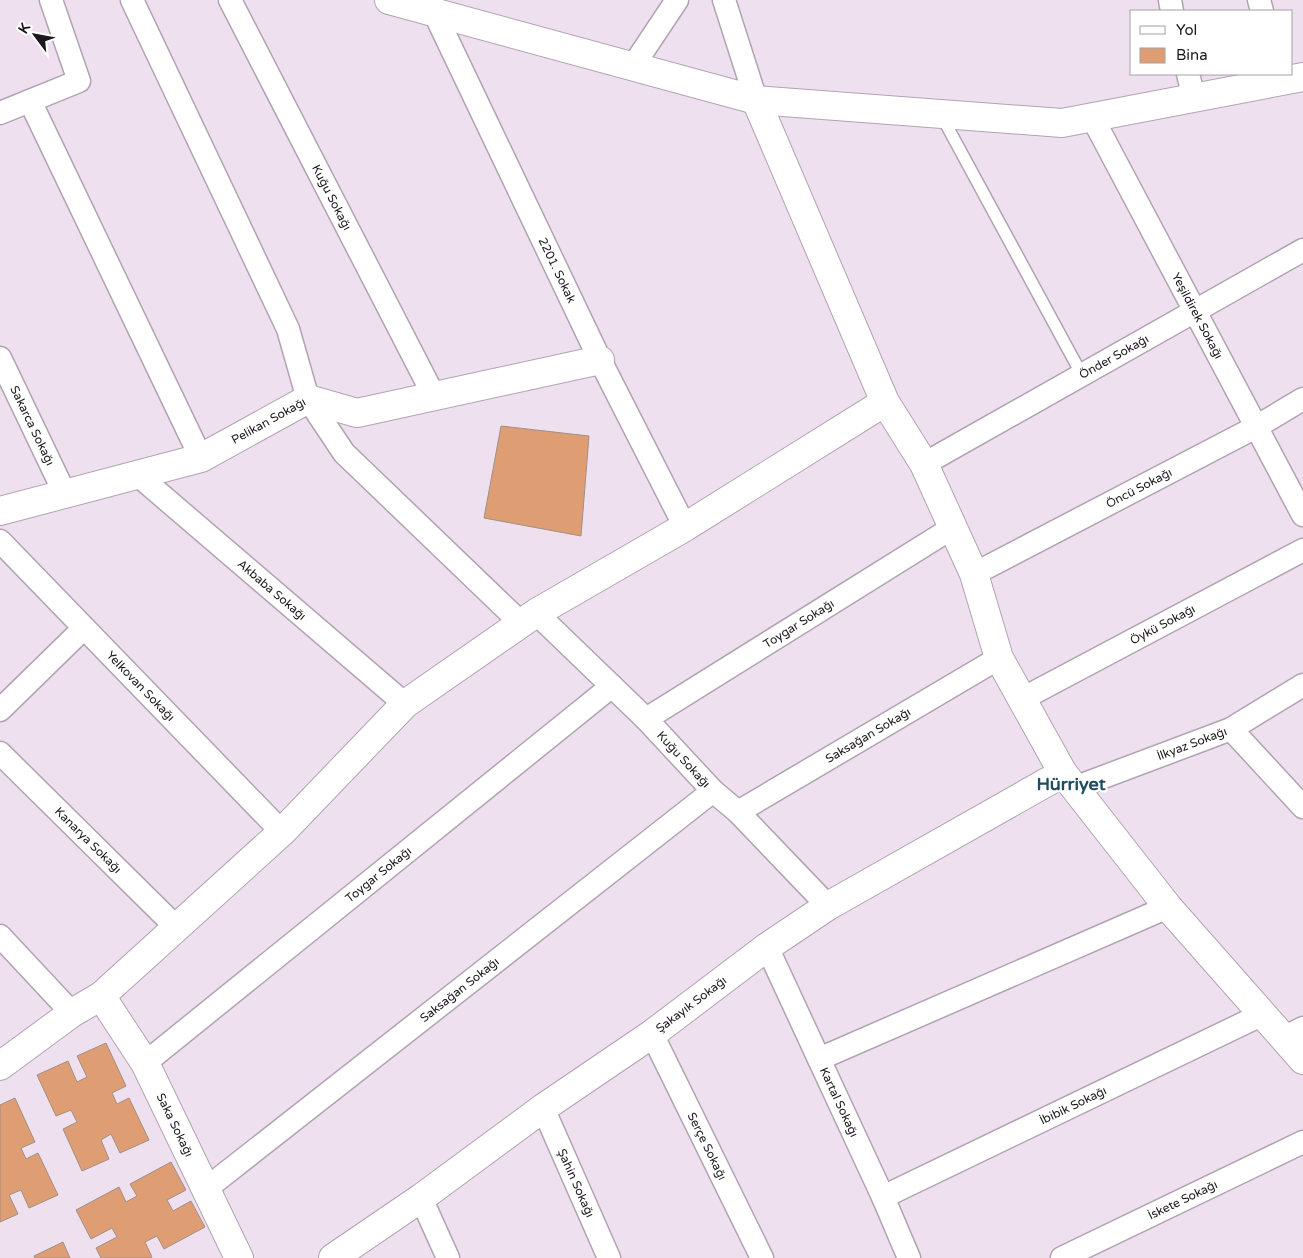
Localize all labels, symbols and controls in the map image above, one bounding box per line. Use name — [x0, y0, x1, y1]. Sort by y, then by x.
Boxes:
north arrow — [10, 10, 60, 60]
legend — [1130, 10, 1293, 75]
text: K — [15, 19, 34, 37]
text: Yol — [1176, 21, 1197, 39]
text: Bina — [1176, 46, 1208, 64]
street label: Kuğu Sokağı — [309, 162, 354, 232]
street label: 2201. Sokak — [536, 235, 579, 306]
street label: Yeşildirek Sokağı — [1169, 270, 1226, 361]
street label: Önder Sokağı — [1077, 332, 1151, 382]
street label: Sakarca Sokağı — [7, 384, 57, 468]
street label: Pelikan Sokağı — [229, 395, 308, 447]
street label: Öncü Sokağı — [1104, 465, 1174, 511]
street label: Akbaba Sokağı — [235, 557, 309, 623]
street label: Toygar Sokağı — [761, 596, 837, 651]
street label: Öykü Sokağı — [1128, 602, 1197, 647]
street label: Yelkovan Sokağı — [103, 648, 178, 724]
street label: Saksağan Sokağı — [823, 705, 913, 766]
street label: İlkyaz Sokağı — [1155, 724, 1229, 763]
street label: Kuğu Sokağı — [654, 728, 713, 790]
district label: Hürriyet — [1036, 773, 1106, 795]
street label: Kanarya Sokağı — [52, 804, 124, 876]
street label: Toygar Sokağı — [343, 844, 414, 905]
street label: Saksağan Sokağı — [417, 955, 502, 1025]
street label: Şakayık Sokağı — [653, 973, 729, 1036]
street label: Kartal Sokağı — [817, 1065, 861, 1139]
street label: İbibik Sokağı — [1037, 1083, 1109, 1128]
street label: Saka Sokağı — [154, 1091, 196, 1159]
street label: Serçe Sokağı — [685, 1110, 730, 1182]
street label: Şahin Sokağı — [555, 1147, 597, 1219]
street label: İskete Sokağı — [1146, 1177, 1220, 1222]

